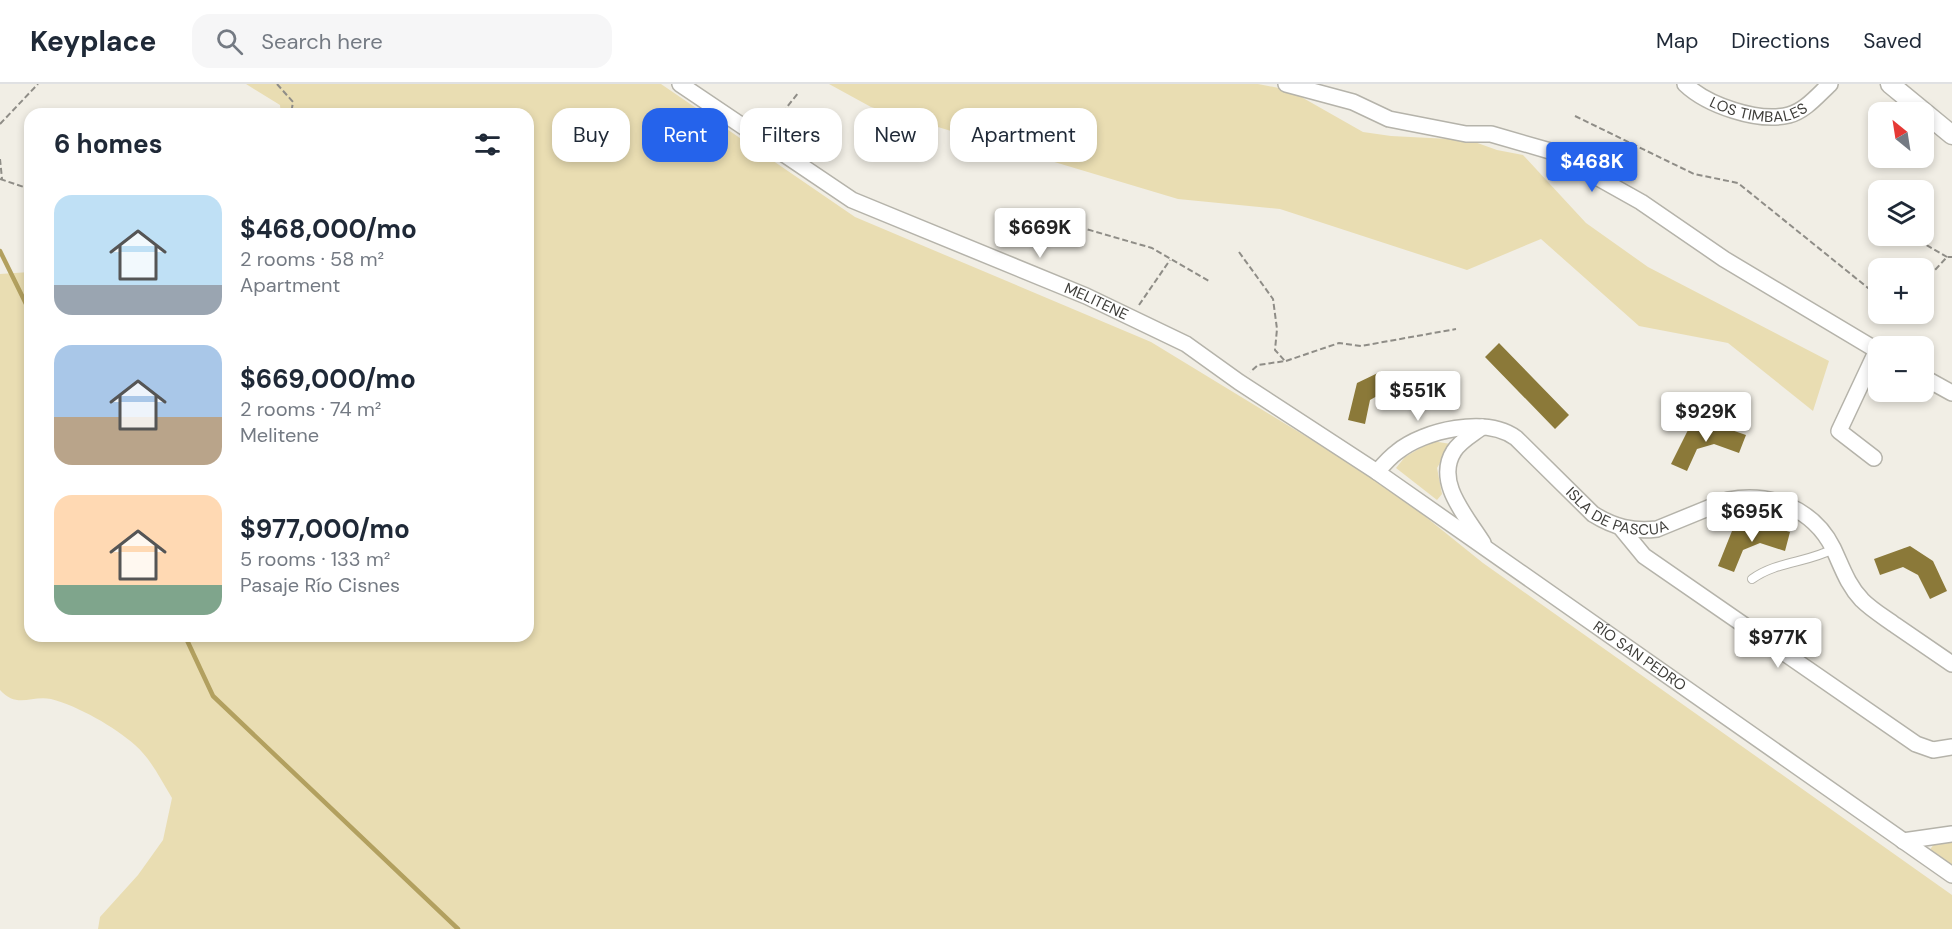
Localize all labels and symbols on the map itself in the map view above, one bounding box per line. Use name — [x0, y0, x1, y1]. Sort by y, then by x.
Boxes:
street label: LOS TIMBALES — [1706, 92, 1812, 127]
north arrow — [1868, 102, 1934, 168]
pin: $468K — [1550, 142, 1634, 193]
pin: $669K — [998, 208, 1082, 259]
street label: MELITENE — [1061, 278, 1132, 325]
pin: $551K — [1376, 371, 1460, 422]
pin: $929K — [1664, 392, 1748, 443]
street label: ISLA DE PASCUA — [1561, 483, 1672, 540]
pin: $695K — [1710, 492, 1794, 543]
street label: RÍO SAN PEDRO — [1589, 617, 1690, 696]
pin: $977K — [1736, 618, 1820, 669]

